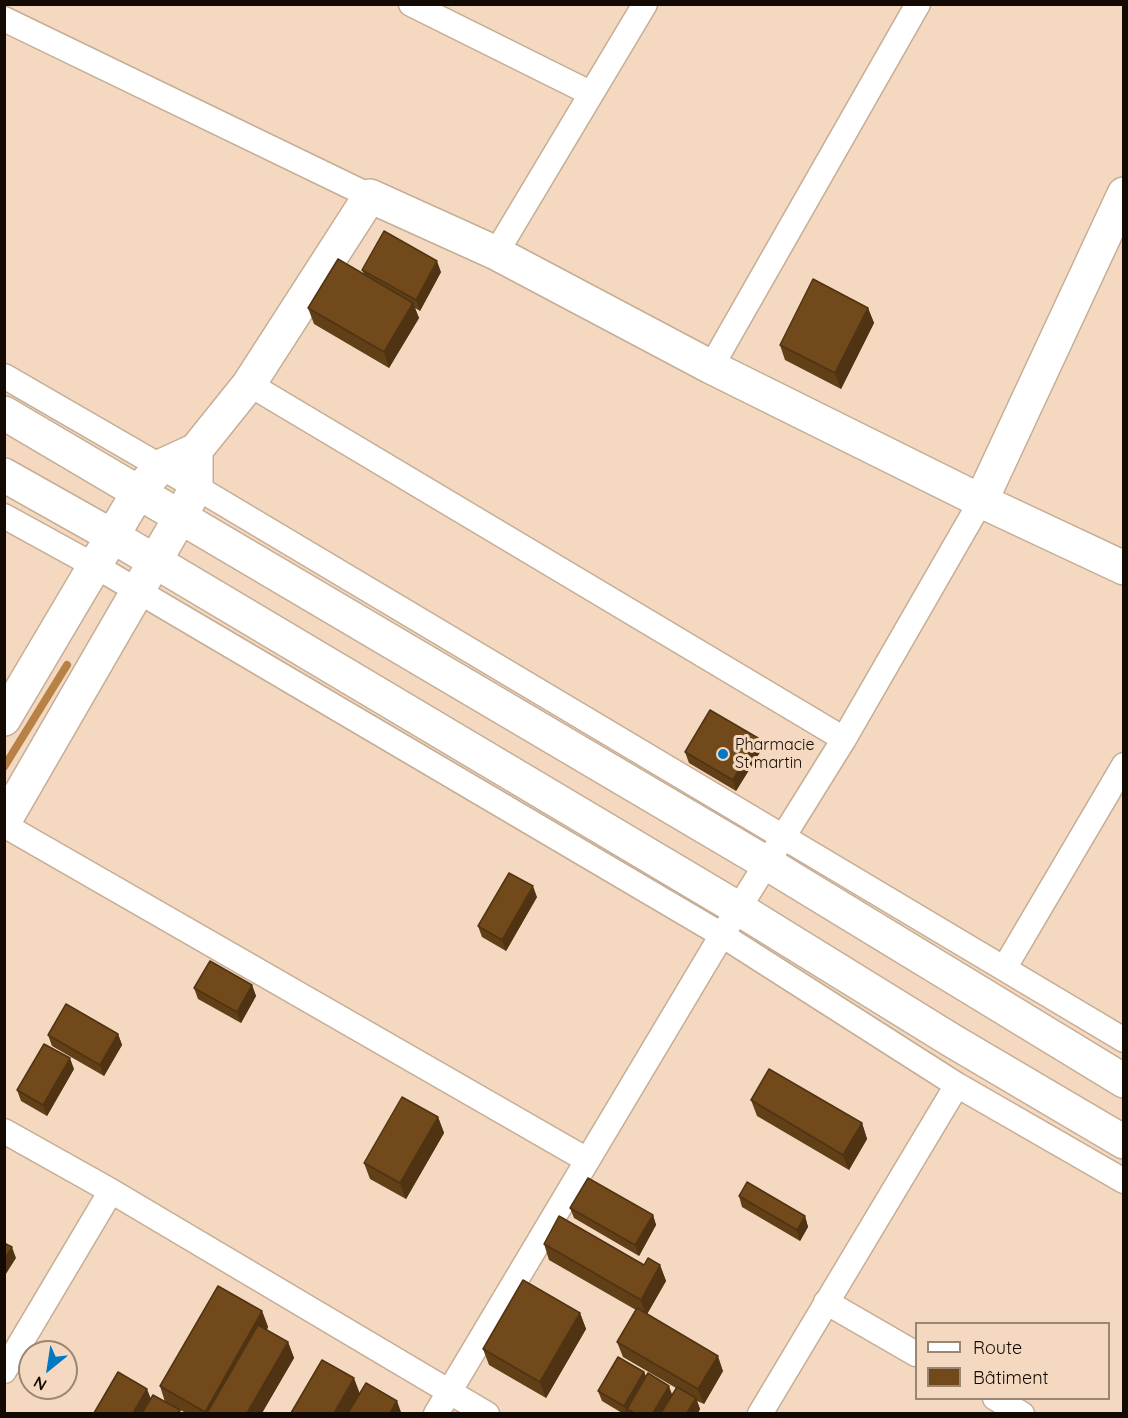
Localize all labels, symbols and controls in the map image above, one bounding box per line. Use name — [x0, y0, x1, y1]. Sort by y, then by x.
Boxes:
place label: Pharmacie St martin — [735, 735, 815, 773]
marker: Pharmacie St martin — [716, 747, 730, 761]
legend — [915, 1322, 1110, 1400]
text: Route — [973, 1336, 1022, 1359]
north arrow — [18, 1340, 78, 1400]
text: Bâtiment — [973, 1366, 1049, 1389]
text: N — [30, 1372, 50, 1395]

